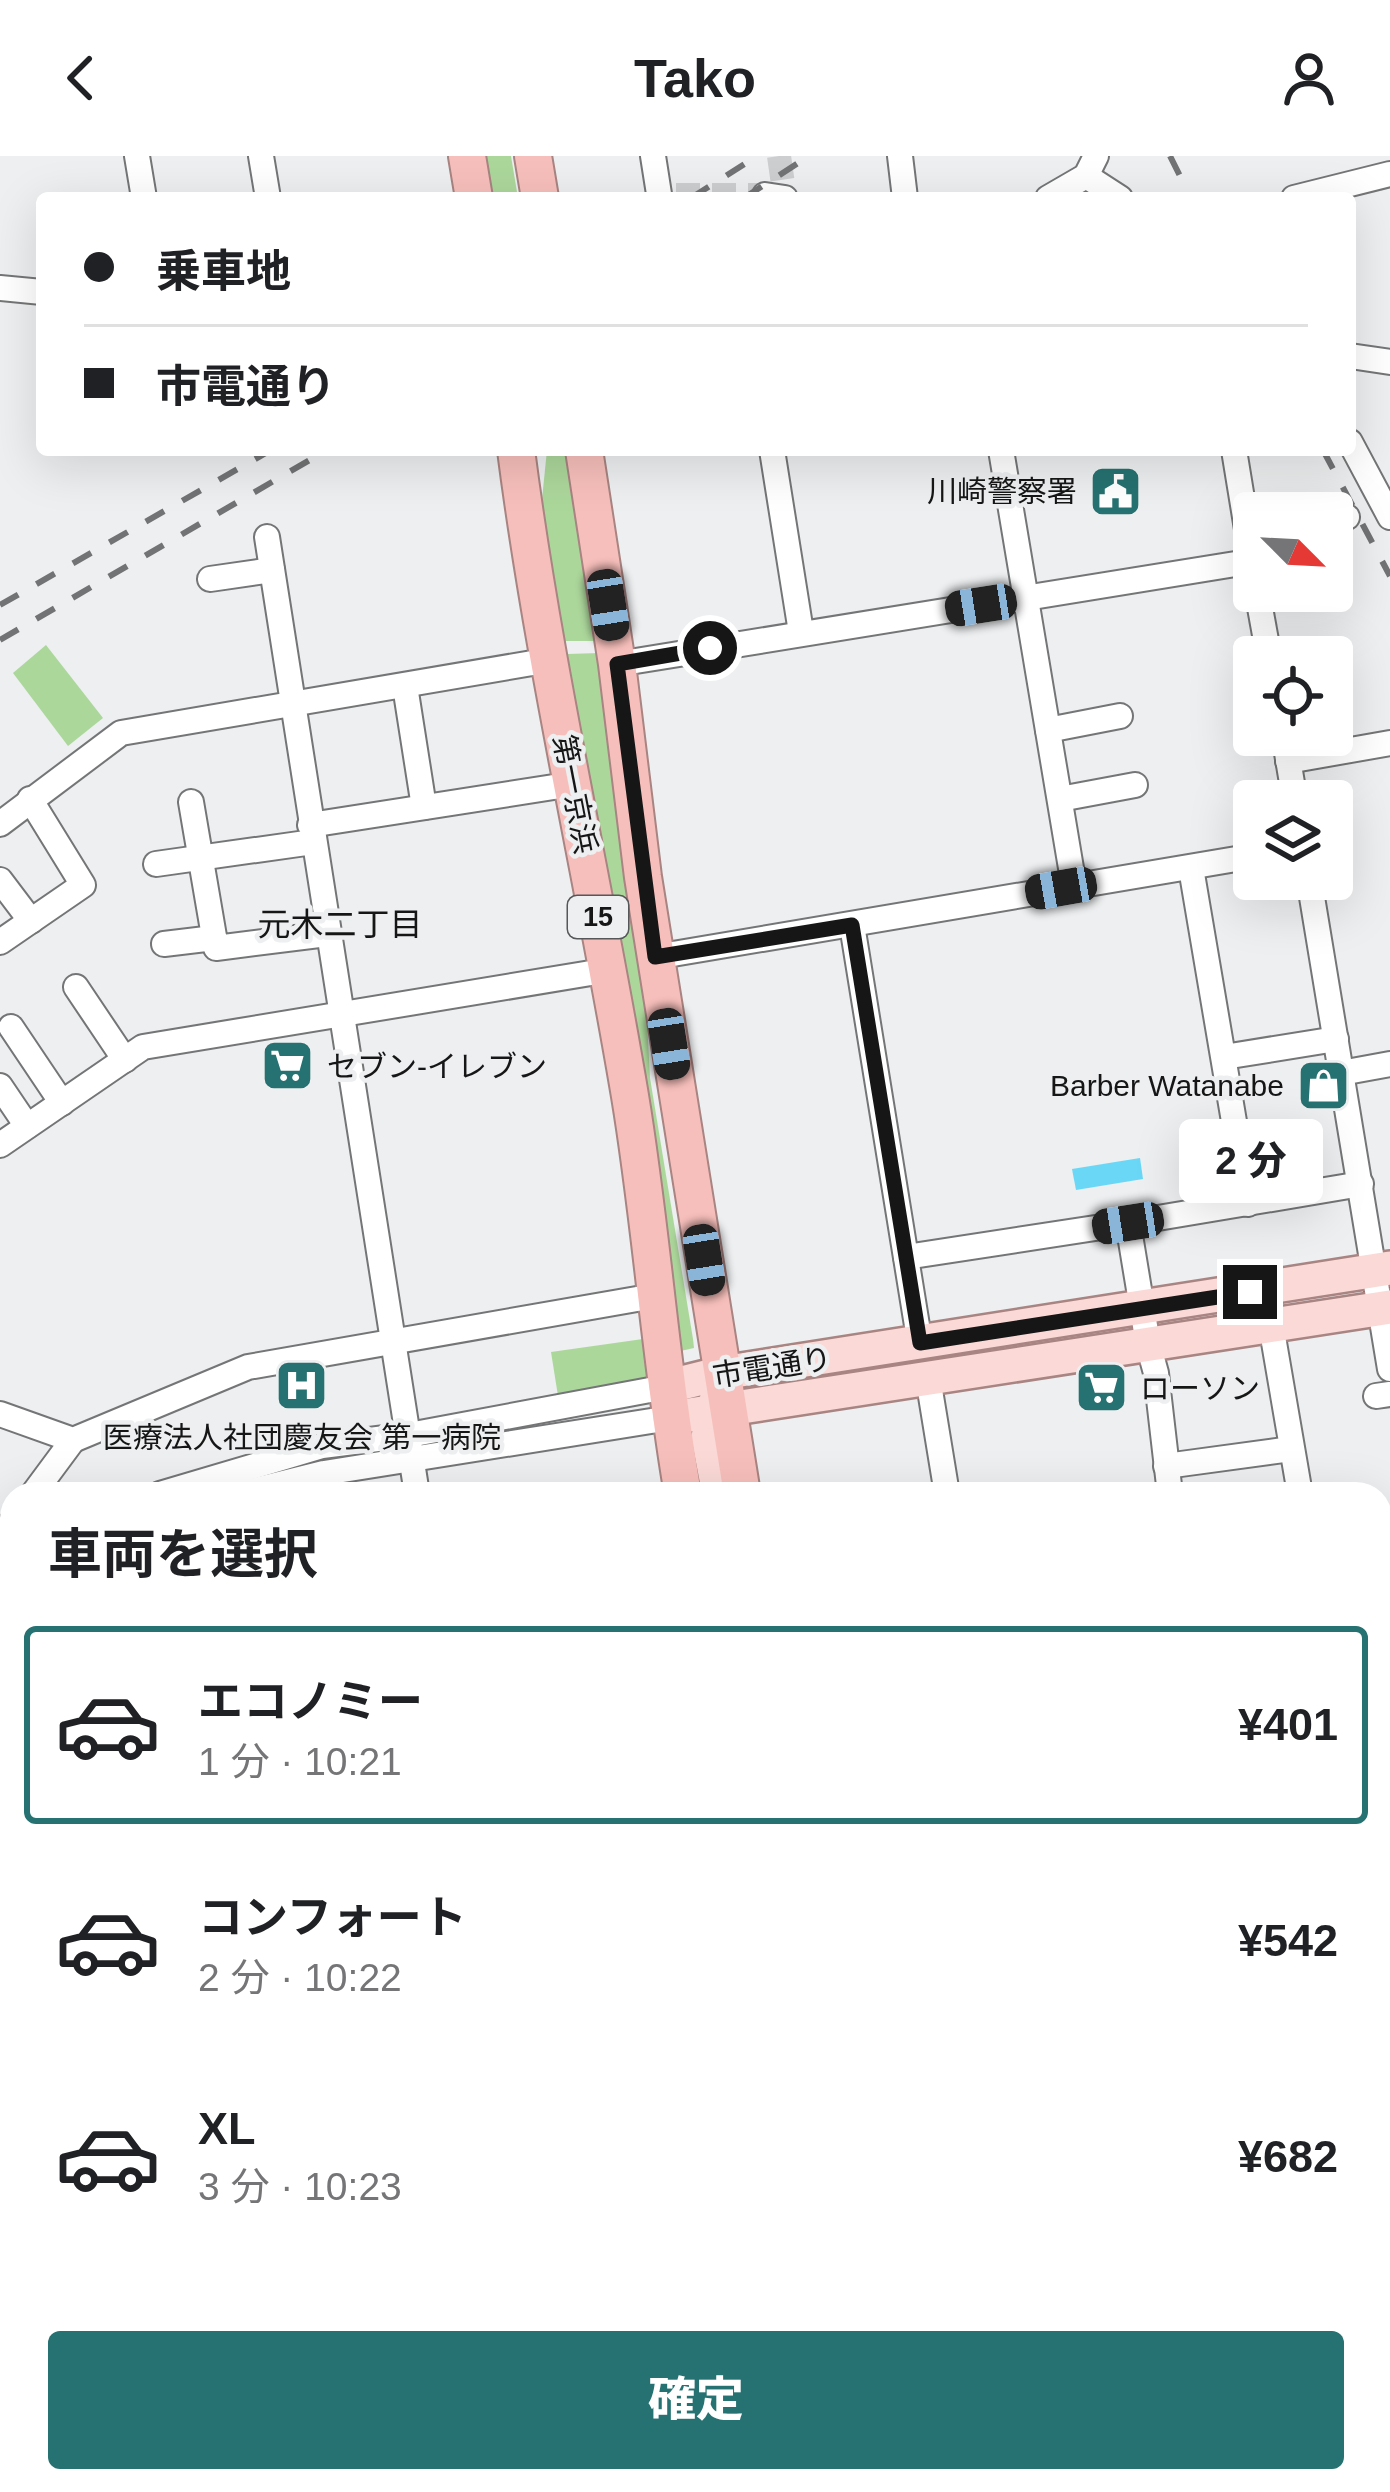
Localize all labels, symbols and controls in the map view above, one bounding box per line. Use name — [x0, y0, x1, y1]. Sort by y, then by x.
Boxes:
icon: back — [48, 45, 114, 111]
icon: person — [1276, 45, 1342, 111]
text: Tako — [634, 48, 756, 108]
text: 乗車地 — [156, 246, 291, 297]
text: 市電通り — [156, 361, 336, 412]
public building icon: 川崎警察署 — [1088, 463, 1144, 519]
place label: 川崎警察署 — [927, 475, 1077, 508]
north arrow — [1233, 492, 1353, 612]
map controls — [1233, 492, 1353, 900]
car — [585, 567, 631, 643]
car — [943, 582, 1019, 628]
route start — [683, 621, 737, 675]
button: locate — [1233, 636, 1353, 756]
street label: 第一京浜 — [547, 732, 603, 856]
button: layers — [1233, 780, 1353, 900]
car — [1022, 864, 1100, 912]
road number: 15 — [568, 896, 628, 938]
district label: 元木二丁目 — [258, 906, 423, 943]
car — [646, 1006, 692, 1082]
supermarket icon: セブン-イレブン — [260, 1038, 316, 1094]
place label: セブン-イレブン — [327, 1050, 547, 1083]
shop icon: Barber Watanabe — [1295, 1057, 1351, 1113]
place label: Barber Watanabe — [1050, 1069, 1284, 1102]
callout: 2 分 — [1178, 1118, 1322, 1202]
text: 2 分 — [1215, 1139, 1287, 1182]
car — [1090, 1200, 1166, 1246]
car — [681, 1222, 727, 1298]
route end — [1223, 1265, 1277, 1319]
street label: 市電通り — [710, 1341, 834, 1393]
hospital icon: 医療法人社団慶友会 第一病院 — [274, 1357, 330, 1413]
supermarket icon: ローソン — [1073, 1360, 1129, 1416]
place label: ローソン — [1140, 1372, 1260, 1405]
place label: 医療法人社団慶友会 第一病院 — [103, 1421, 501, 1454]
text: 車両を選択 — [48, 1524, 318, 1584]
icon: car — [54, 1671, 162, 1779]
text: エコノミー — [198, 1676, 423, 1727]
text: ¥401 — [1238, 1699, 1338, 1750]
text: 1 分 · 10:21 — [198, 1740, 402, 1783]
icon: car — [54, 1887, 162, 1995]
text: コンフォート — [198, 1892, 467, 1943]
text: ¥542 — [1238, 1915, 1338, 1966]
text: 2 分 · 10:22 — [198, 1956, 402, 1999]
icon: car — [54, 2103, 162, 2211]
text: XL — [198, 2103, 256, 2154]
text: ¥682 — [1238, 2131, 1338, 2182]
text: 3 分 · 10:23 — [198, 2165, 402, 2208]
button: 確定 — [48, 2331, 1344, 2469]

